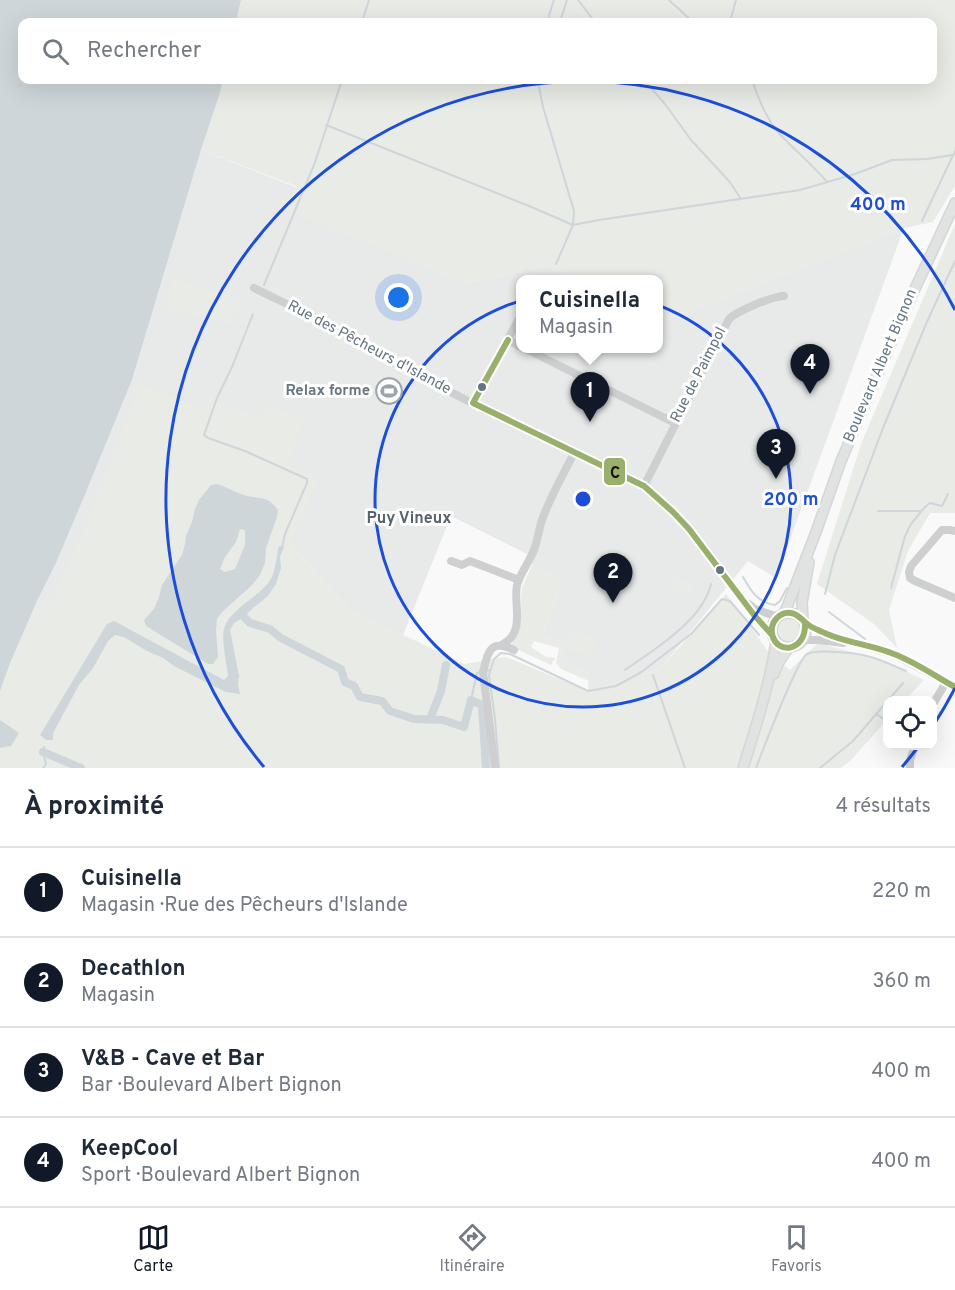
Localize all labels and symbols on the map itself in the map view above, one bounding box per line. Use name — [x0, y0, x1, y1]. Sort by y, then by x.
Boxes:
text: 400 m — [850, 194, 906, 217]
your location — [384, 283, 413, 312]
street label: Boulevard Albert Bignon — [840, 287, 922, 445]
street label: Rue des Pêcheurs d'Islande — [284, 297, 454, 399]
street label: Rue de Paimpol — [667, 324, 731, 426]
pin: 4 — [790, 344, 830, 394]
pin: 1 — [570, 372, 610, 422]
sports icon: Relax forme — [374, 376, 404, 406]
unlabelled marker — [476, 381, 488, 393]
place label: Relax forme — [285, 382, 370, 401]
pin: 3 — [756, 430, 796, 479]
line badge: C — [603, 457, 626, 486]
text: C — [610, 464, 620, 484]
centre of rings — [573, 489, 593, 509]
text: 200 m — [763, 489, 819, 512]
district label: Puy Vineux — [367, 509, 451, 529]
pin: 2 — [594, 554, 632, 603]
unlabelled marker — [714, 564, 726, 576]

